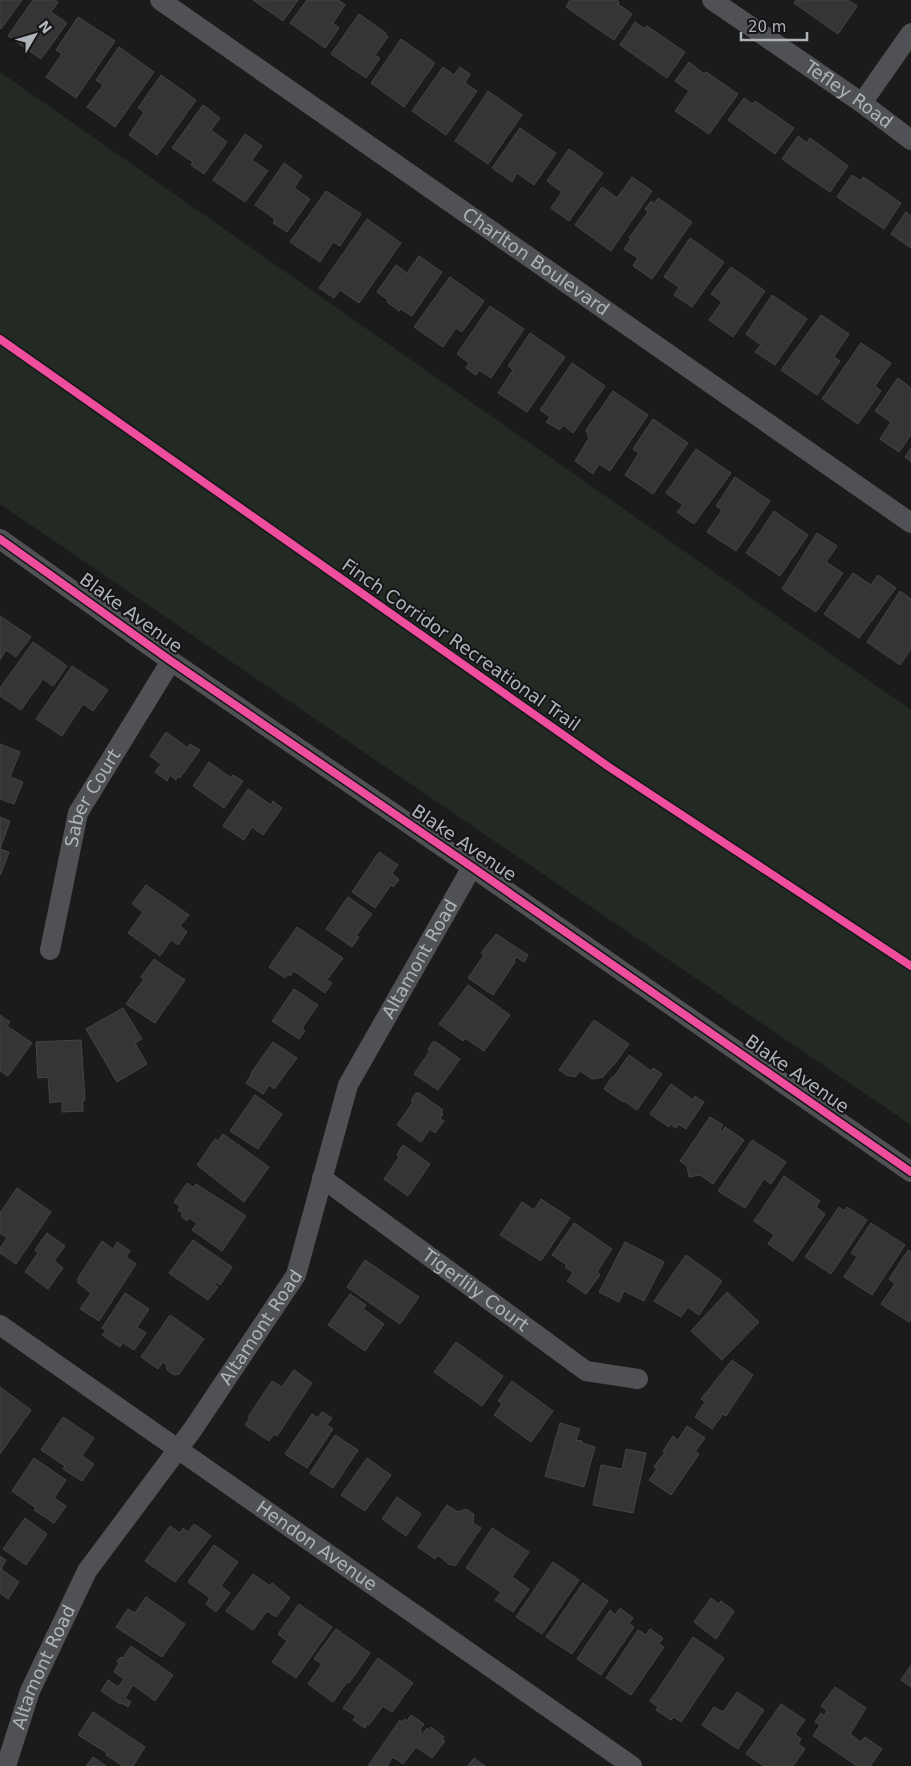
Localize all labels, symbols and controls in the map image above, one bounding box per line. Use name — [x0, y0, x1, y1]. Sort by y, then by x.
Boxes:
north arrow — [10, 10, 60, 60]
scale bar — [741, 10, 807, 42]
text: N — [35, 17, 55, 37]
text: 20 m — [748, 18, 786, 36]
street label: Tefley Road — [800, 55, 897, 132]
street label: Charlton Boulevard — [459, 203, 613, 320]
street label: Finch Corridor Recreational Trail — [338, 554, 584, 735]
street label: Blake Avenue — [76, 568, 187, 657]
street label: Saber Court — [60, 745, 125, 849]
street label: Blake Avenue — [408, 800, 521, 885]
street label: Altamont Road — [377, 896, 461, 1022]
street label: Blake Avenue — [741, 1030, 853, 1117]
street label: Tigerlily Court — [418, 1243, 533, 1335]
street label: Altamont Road — [215, 1266, 306, 1388]
street label: Hendon Avenue — [252, 1496, 381, 1595]
street label: Altamont Road — [8, 1601, 79, 1732]

